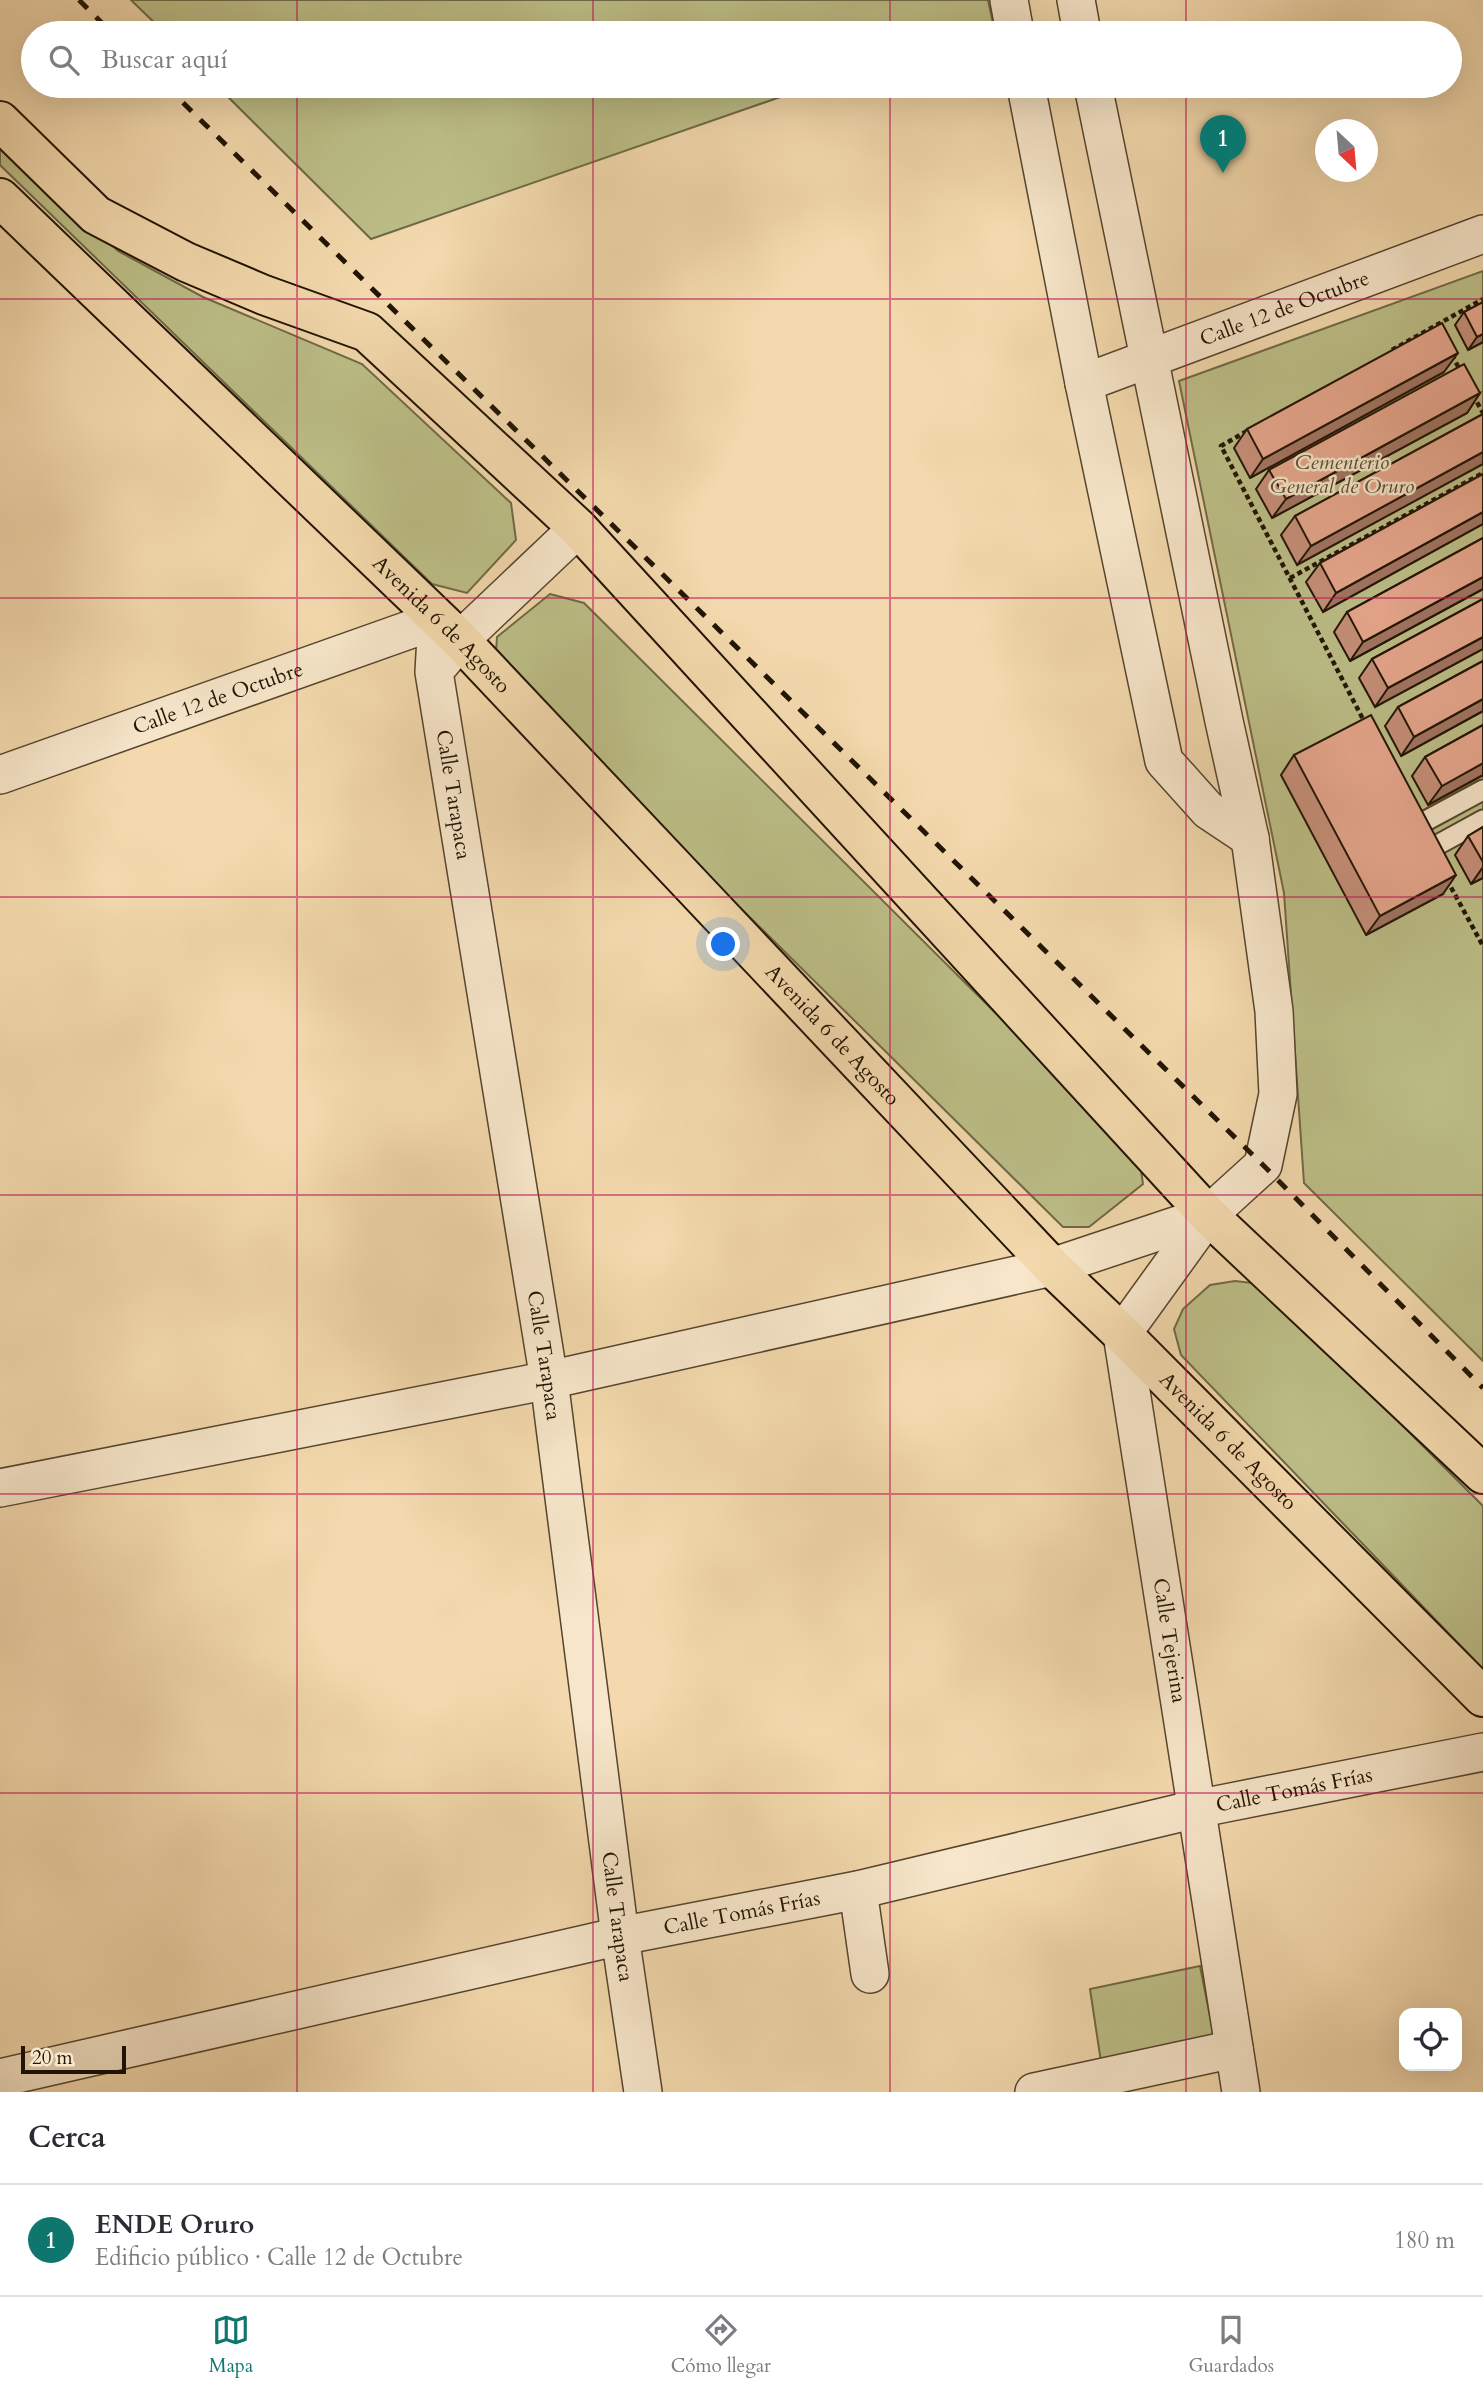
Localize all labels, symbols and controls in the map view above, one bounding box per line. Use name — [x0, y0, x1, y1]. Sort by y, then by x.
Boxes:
search box — [21, 21, 1462, 98]
icon: search — [45, 41, 83, 79]
text: Buscar aquí — [101, 42, 228, 77]
pin: 1 — [1200, 115, 1246, 173]
north arrow — [1315, 119, 1378, 182]
street label: Calle 12 de Octubre — [1196, 263, 1373, 353]
park label: Cementerio General de Oruro — [1270, 448, 1414, 501]
street label: Avenida 6 de Agosto — [366, 549, 518, 700]
street label: Calle 12 de Octubre — [129, 654, 307, 741]
street label: Calle Tarapaca — [429, 728, 479, 862]
your location — [706, 927, 740, 961]
street label: Avenida 6 de Agosto — [759, 958, 907, 1112]
street label: Calle Tarapaca — [520, 1288, 569, 1422]
street label: Avenida 6 de Agosto — [1153, 1365, 1304, 1517]
street label: Calle Tejerina — [1146, 1576, 1194, 1705]
street label: Calle Tomás Frías — [1213, 1760, 1375, 1819]
street label: Calle Tarapaca — [595, 1850, 641, 1984]
street label: Calle Tomás Frías — [661, 1883, 822, 1942]
map controls — [1399, 2008, 1462, 2071]
button: locate — [1399, 2008, 1462, 2071]
scale bar — [21, 2043, 126, 2075]
text: 20 m — [32, 2045, 73, 2071]
text: Cerca — [28, 2117, 106, 2158]
text: ENDE Oruro — [95, 2207, 254, 2242]
text: 1 — [45, 2225, 57, 2256]
text: 180 m — [1394, 2225, 1455, 2256]
text: Edificio público · Calle 12 de Octubre — [95, 2242, 463, 2273]
tab: Mapa — [209, 2311, 253, 2379]
tab: Cómo llegar — [671, 2311, 771, 2379]
tab: Guardados — [1189, 2311, 1274, 2379]

